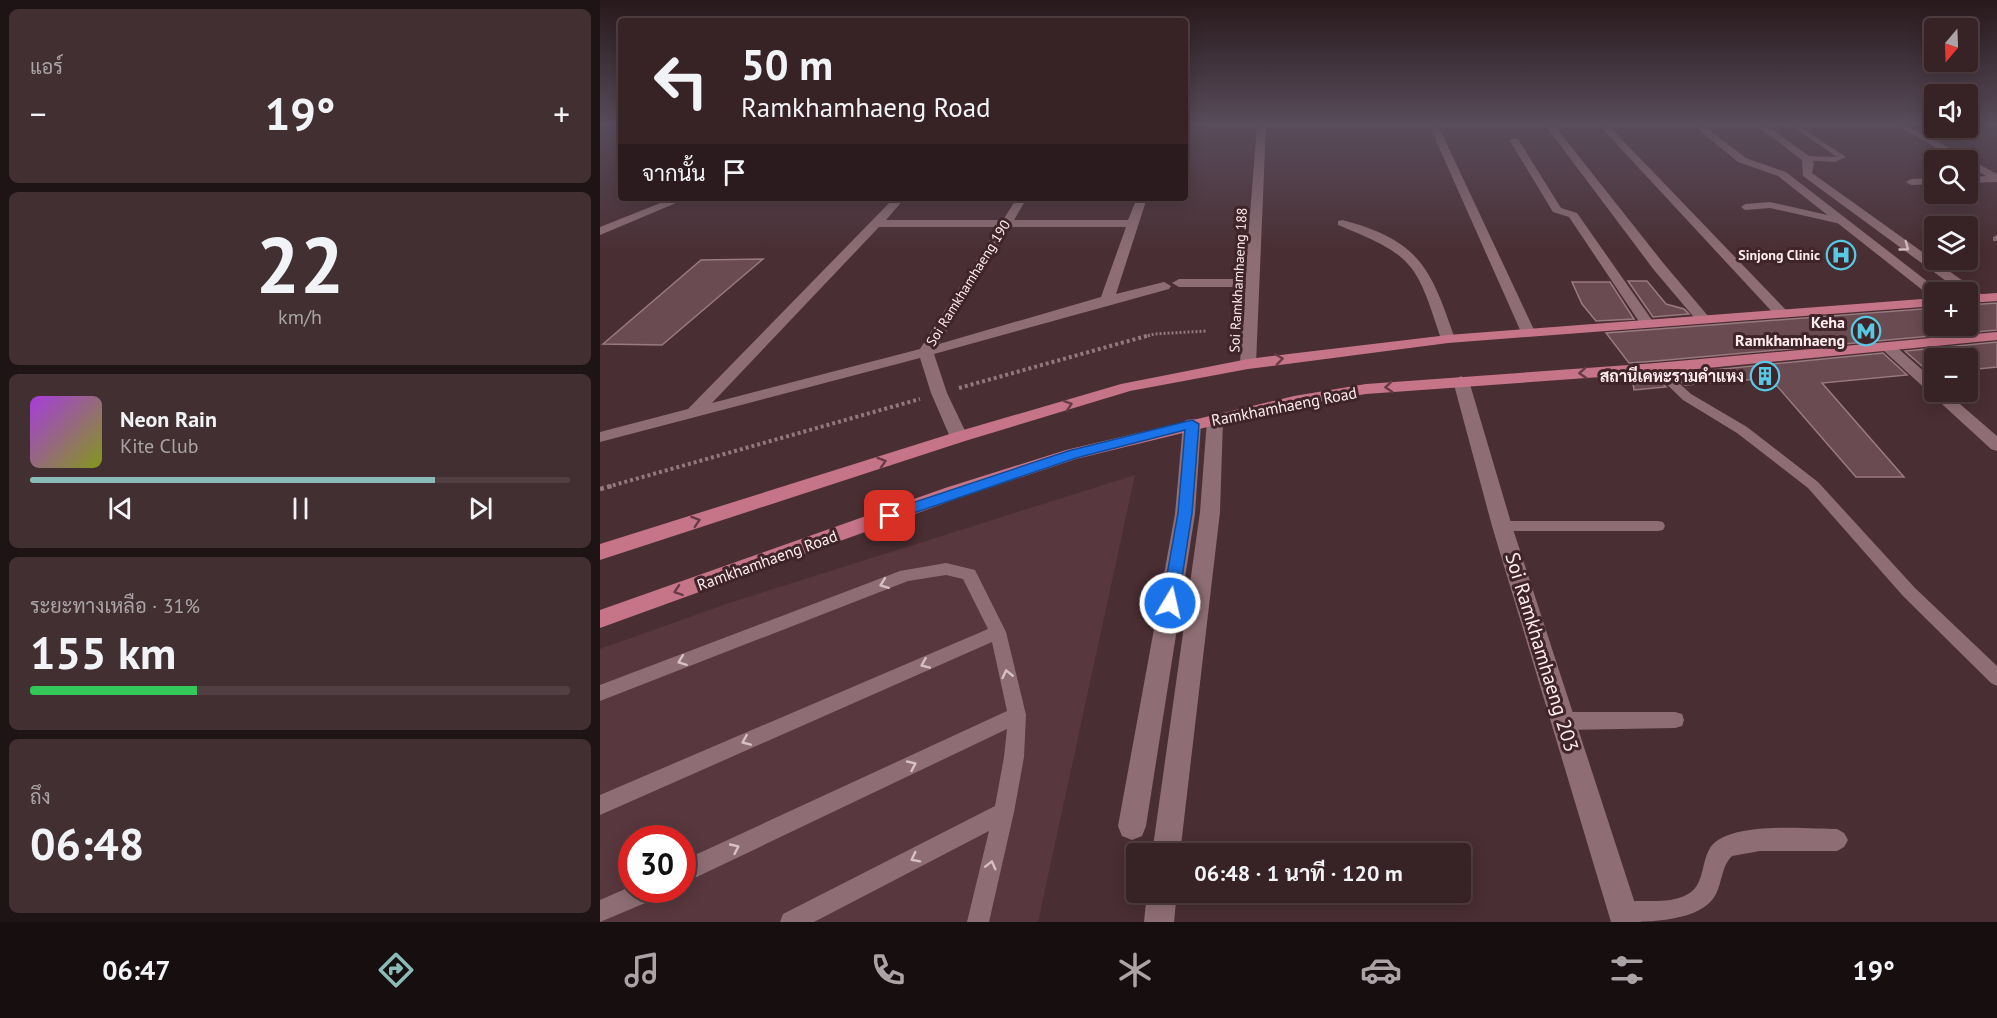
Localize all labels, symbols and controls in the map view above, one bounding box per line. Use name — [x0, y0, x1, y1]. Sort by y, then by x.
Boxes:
north arrow — [1924, 18, 1978, 72]
map controls — [1924, 18, 1978, 402]
text: 50 m — [741, 37, 833, 92]
icon: left — [642, 42, 720, 120]
text: แอร์ — [30, 54, 63, 80]
text: 19° — [265, 84, 335, 142]
button: sound — [1924, 84, 1978, 138]
text: Ramkhamhaeng Road — [741, 90, 991, 124]
text: − — [30, 92, 47, 135]
text: + — [553, 92, 570, 135]
button: search — [1924, 150, 1978, 204]
icon: arrive — [718, 156, 751, 189]
text: จากนั้น — [642, 159, 706, 187]
street label: Soi Ramkhamhaeng 188 — [1225, 207, 1251, 353]
text: 22 — [256, 214, 344, 315]
street label: Soi Ramkhamhaeng 190 — [922, 216, 1014, 349]
button: layers — [1924, 216, 1978, 270]
hospital icon: Sinjong Clinic — [1825, 239, 1857, 271]
one-way arrow — [1898, 239, 1909, 250]
place label: Sinjong Clinic — [1738, 246, 1820, 264]
button: + — [1924, 282, 1978, 336]
text: km/h — [278, 304, 322, 330]
place label: Keha Ramkhamhaeng — [1735, 312, 1845, 350]
metro station icon: Keha Ramkhamhaeng — [1850, 315, 1882, 347]
button: − — [1924, 348, 1978, 402]
one-way arrow — [1274, 354, 1283, 366]
building icon: สถานีเคหะรามคำแหง — [1749, 360, 1781, 392]
one-way arrow — [1579, 366, 1588, 379]
place label: สถานีเคหะรามคำแหง — [1600, 366, 1744, 386]
one-way arrow — [1384, 380, 1393, 393]
street label: Ramkhamhaeng Road — [1209, 382, 1359, 430]
one-way arrow — [1062, 400, 1073, 412]
text: Neon Rain — [120, 405, 217, 433]
text: Kite Club — [120, 433, 198, 459]
one-way arrow — [876, 457, 887, 469]
pin — [864, 490, 915, 541]
icon: previous — [104, 492, 137, 525]
icon: pause — [284, 492, 317, 525]
icon: next — [464, 492, 497, 525]
icon: arrive — [873, 499, 906, 532]
one-way arrow — [690, 516, 701, 529]
street label: Ramkhamhaeng Road — [694, 525, 840, 595]
street label: Soi Ramkhamhaeng 203 — [1499, 549, 1585, 755]
position arrow — [1138, 571, 1202, 635]
one-way arrow — [879, 577, 890, 589]
one-way arrow — [673, 584, 684, 597]
text: ระยะทางเหลือ · 31% — [30, 593, 200, 619]
text: 155 km — [30, 623, 176, 681]
one-way arrow — [677, 654, 688, 667]
one-way arrow — [920, 657, 931, 669]
one-way arrow — [1002, 669, 1015, 679]
one-way arrow — [741, 734, 752, 746]
one-way arrow — [905, 760, 916, 772]
text: ถึง — [30, 784, 51, 810]
text: 06:48 — [30, 814, 144, 872]
speed limit sign: 30 — [618, 825, 696, 903]
one-way arrow — [729, 844, 740, 856]
one-way arrow — [911, 851, 922, 862]
text: 06:48 · 1 นาที · 120 m — [1194, 859, 1403, 887]
one-way arrow — [984, 860, 997, 870]
icon: directions — [375, 949, 417, 991]
icon: music — [621, 949, 663, 991]
icon: phone — [867, 949, 909, 991]
icon: climate — [1114, 949, 1156, 991]
icon: car — [1360, 949, 1402, 991]
icon: filters — [1606, 949, 1648, 991]
text: 06:47 — [102, 953, 171, 987]
text: 19° — [1852, 953, 1895, 987]

